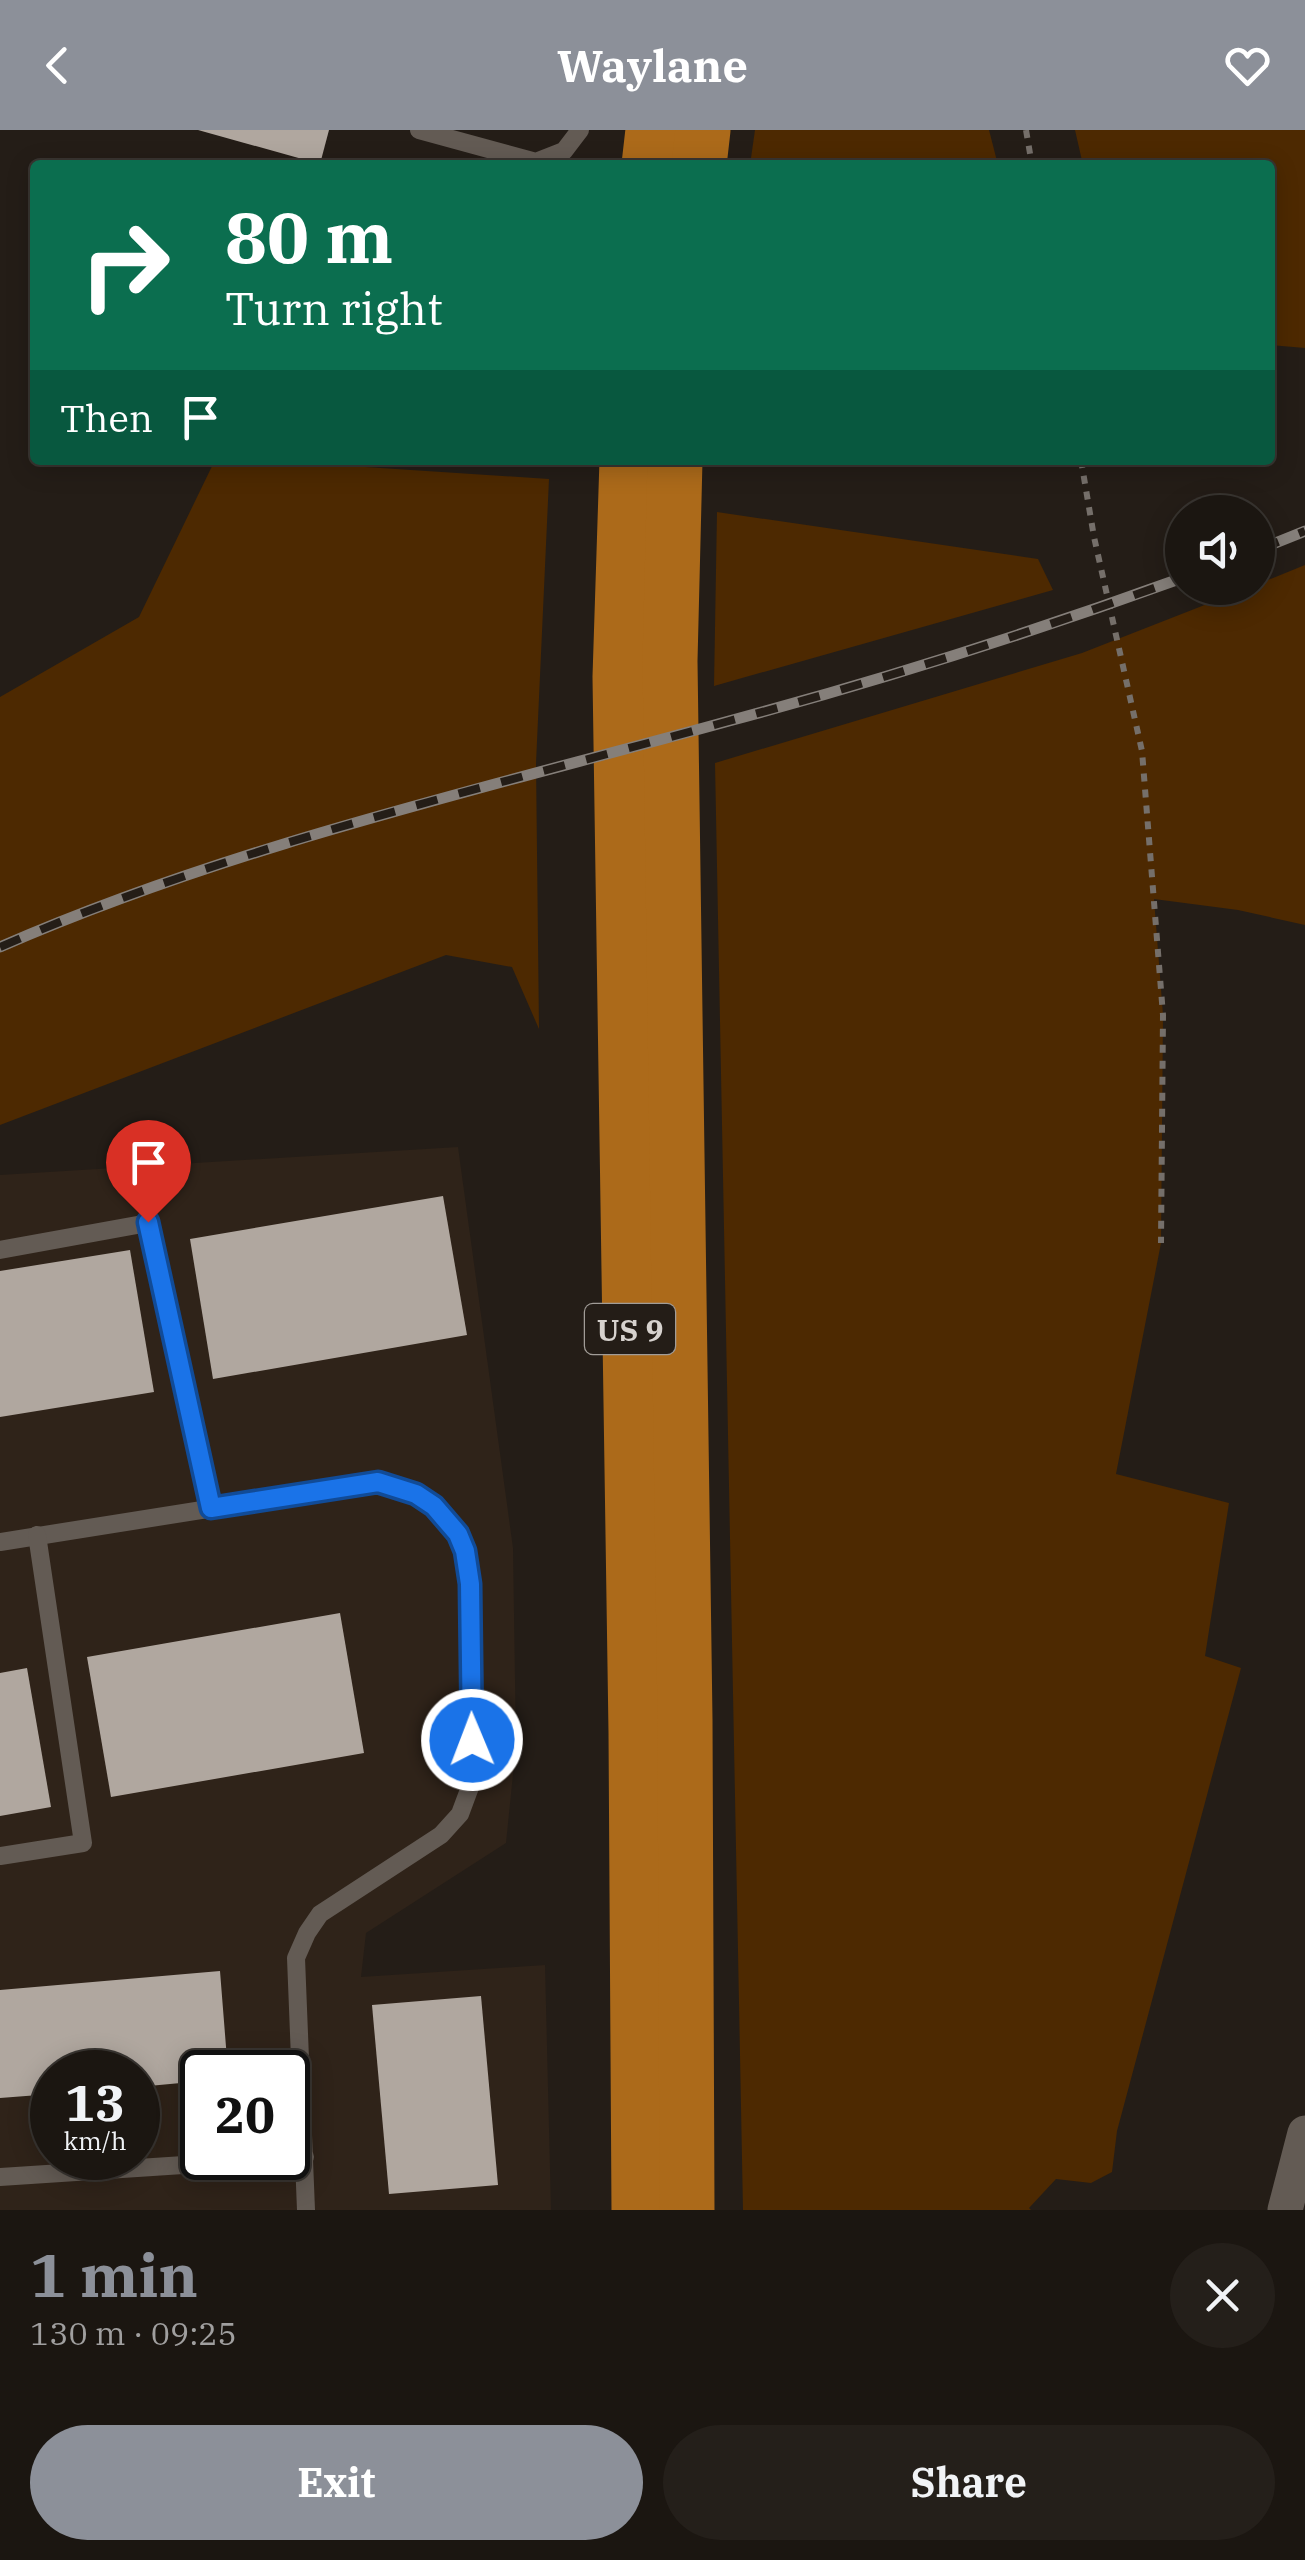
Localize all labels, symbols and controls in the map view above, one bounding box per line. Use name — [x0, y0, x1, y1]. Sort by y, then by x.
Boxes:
text: Waylane — [557, 36, 748, 94]
icon: back — [30, 38, 85, 93]
icon: heart — [1220, 38, 1275, 93]
text: 80 m — [225, 191, 393, 282]
icon: right — [60, 200, 190, 330]
text: Turn right — [225, 279, 443, 337]
icon: arrive — [173, 390, 228, 445]
text: Then — [60, 393, 153, 442]
map controls — [1165, 495, 1275, 605]
button: sound — [1165, 495, 1275, 605]
pin — [106, 1120, 191, 1223]
icon: arrive — [121, 1135, 176, 1190]
road number: US 9 — [585, 1304, 675, 1354]
position arrow — [420, 1688, 524, 1792]
speed limit sign: 20 — [180, 2050, 310, 2180]
text: 13 — [65, 2070, 125, 2135]
text: km/h — [63, 2124, 127, 2157]
text: 1 min — [30, 2235, 198, 2314]
button: close — [1170, 2243, 1275, 2348]
text: 130 m · 09:25 — [30, 2312, 237, 2354]
button: Exit — [30, 2425, 643, 2540]
button: Share — [663, 2425, 1275, 2540]

